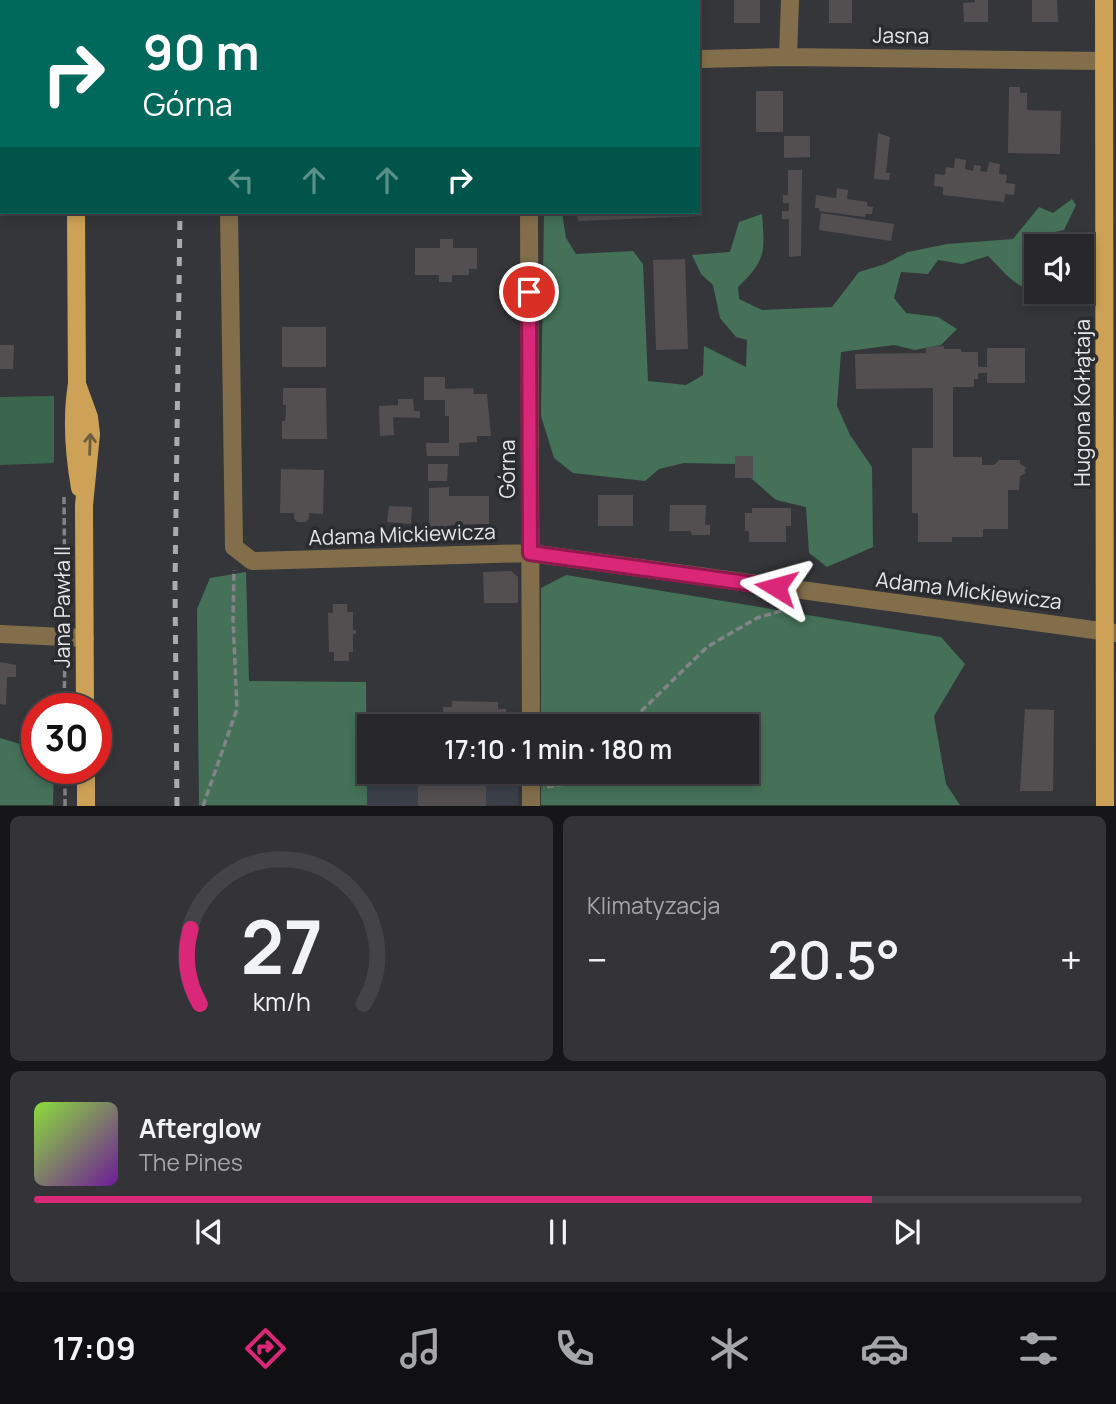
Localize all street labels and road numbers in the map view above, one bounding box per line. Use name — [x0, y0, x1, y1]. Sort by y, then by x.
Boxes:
street label: Jasna — [872, 21, 930, 49]
street label: Hugona Kołłątaja — [1068, 319, 1096, 487]
street label: Górna — [493, 440, 521, 498]
street label: Adama Mickiewicza — [308, 517, 496, 551]
street label: Jana Pawła II — [48, 546, 76, 668]
street label: Adama Mickiewicza — [874, 565, 1064, 615]

